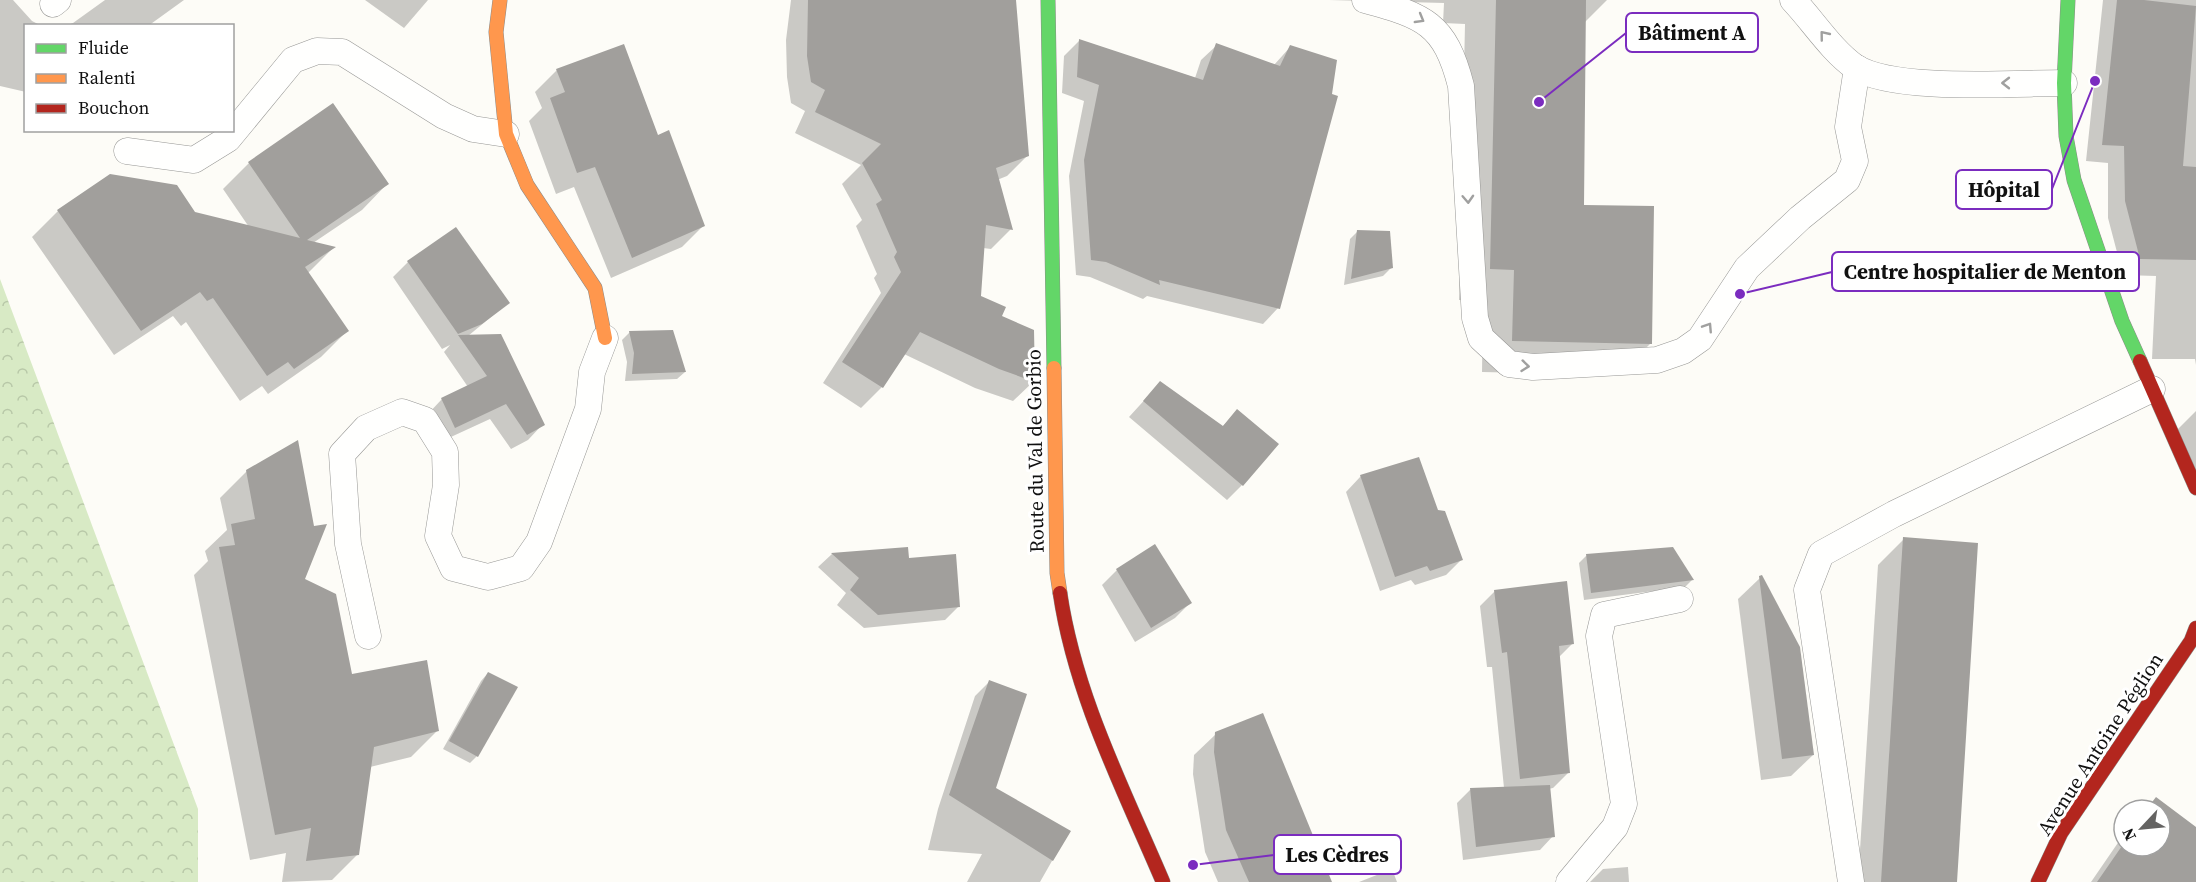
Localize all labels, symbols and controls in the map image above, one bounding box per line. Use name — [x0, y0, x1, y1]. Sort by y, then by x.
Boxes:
one-way arrow — [1414, 12, 1424, 23]
callout: Bâtiment A — [1626, 13, 1758, 52]
text: Bâtiment A — [1638, 18, 1746, 47]
legend — [24, 24, 234, 132]
one-way arrow — [1820, 31, 1831, 42]
text: Fluide — [78, 35, 129, 60]
text: Ralenti — [78, 65, 135, 90]
one-way arrow — [2001, 77, 2010, 89]
text: Bouchon — [78, 95, 150, 120]
callout: Hôpital — [1956, 170, 2052, 209]
text: Hôpital — [1968, 175, 2040, 204]
one-way arrow — [1461, 195, 1474, 204]
callout: Centre hospitalier de Menton — [1832, 252, 2139, 291]
text: Centre hospitalier de Menton — [1844, 257, 2126, 286]
one-way arrow — [1701, 323, 1712, 334]
street label: Route du Val de Gorbio — [1019, 349, 1051, 553]
one-way arrow — [1520, 359, 1530, 372]
street label: Avenue Antoine Péglion — [2030, 647, 2170, 841]
north arrow — [2112, 798, 2172, 858]
text: N — [2116, 824, 2141, 845]
callout: Les Cèdres — [1274, 835, 1401, 874]
text: Les Cèdres — [1285, 840, 1389, 869]

